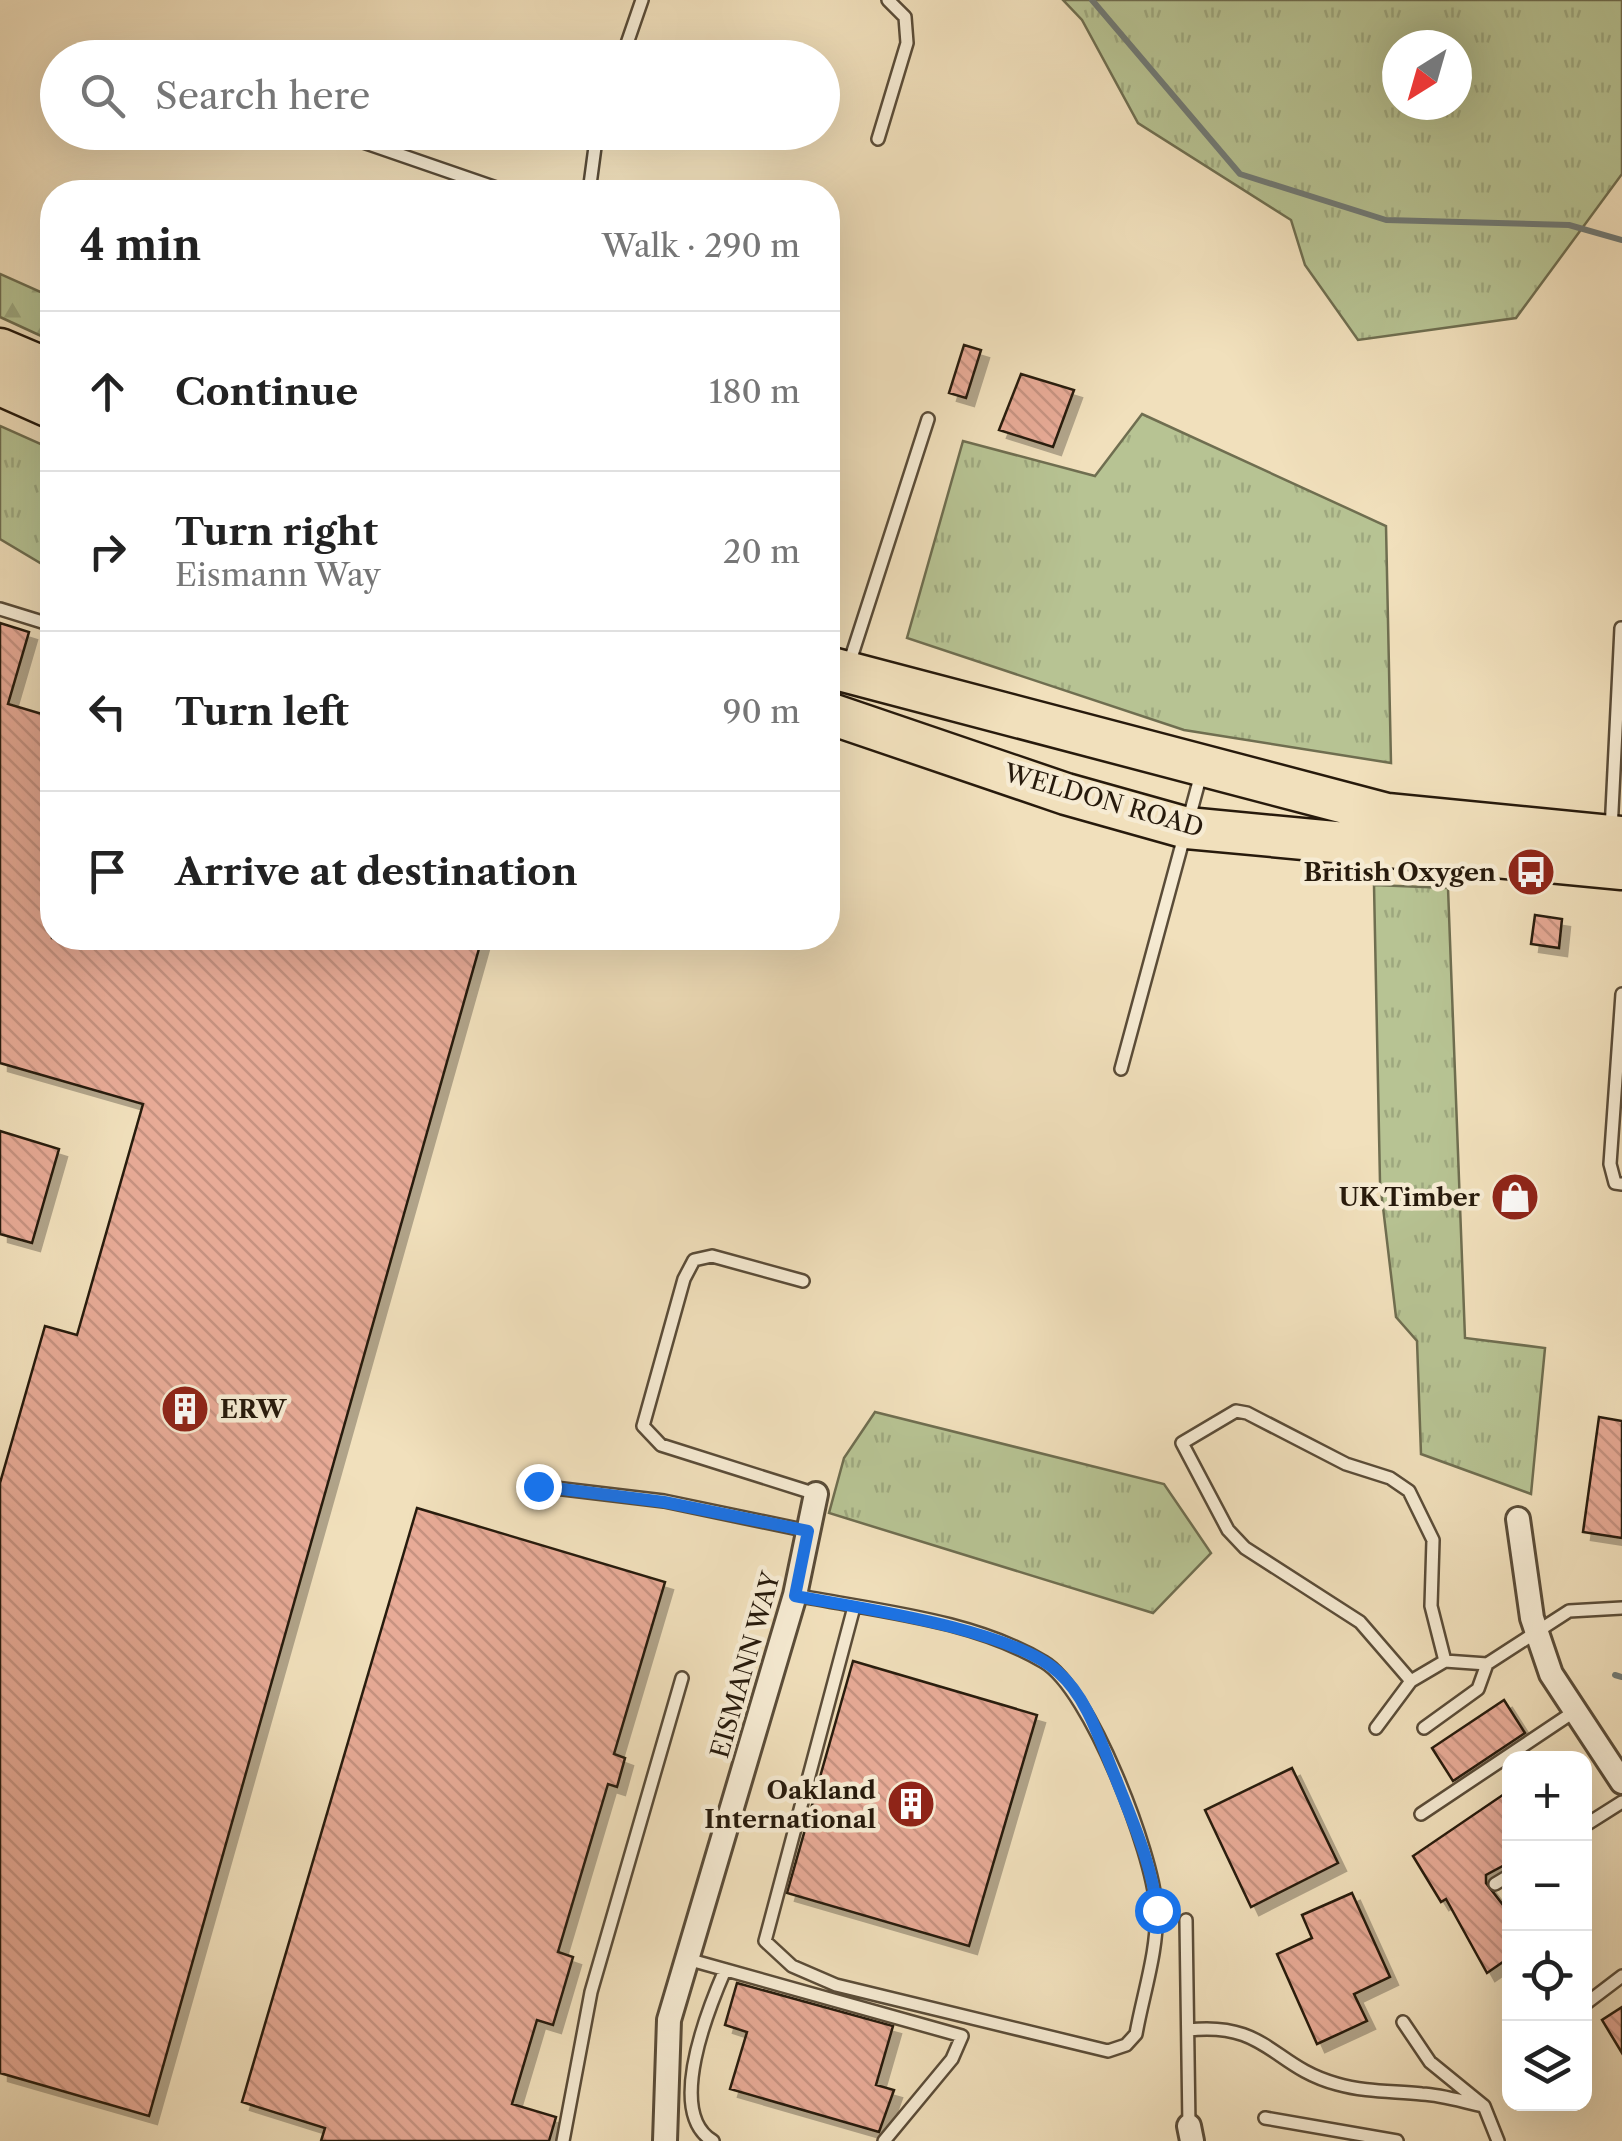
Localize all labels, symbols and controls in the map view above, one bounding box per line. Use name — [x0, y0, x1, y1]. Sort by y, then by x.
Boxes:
north arrow — [1382, 30, 1472, 120]
search box — [40, 40, 840, 150]
icon: search — [75, 68, 130, 123]
text: Search here — [155, 72, 370, 119]
text: 4 min — [80, 219, 201, 271]
text: Walk · 290 m — [602, 226, 800, 265]
icon: ahead — [80, 364, 135, 419]
text: Continue — [175, 368, 358, 415]
text: 180 m — [709, 372, 800, 411]
text: Turn right — [175, 508, 378, 555]
icon: right — [80, 524, 135, 579]
text: 20 m — [723, 532, 800, 571]
text: Eismann Way — [175, 555, 381, 594]
icon: left — [80, 684, 135, 739]
text: Turn left — [175, 688, 349, 735]
text: 90 m — [723, 692, 800, 731]
street label: WELDON ROAD — [1000, 757, 1207, 844]
icon: arrive — [80, 844, 135, 899]
bus stop icon: British Oxygen — [1505, 846, 1557, 898]
text: Arrive at destination — [175, 848, 578, 895]
place label: British Oxygen — [1303, 857, 1496, 888]
shop icon: UK Timber — [1489, 1171, 1541, 1223]
place label: UK Timber — [1339, 1182, 1481, 1213]
building icon: ERW — [159, 1383, 211, 1435]
place label: ERW — [220, 1394, 287, 1425]
route end — [516, 1464, 562, 1510]
street label: EISMANN WAY — [704, 1567, 787, 1762]
map controls — [1502, 1751, 1592, 2111]
button: + — [1502, 1751, 1592, 1841]
place label: Oakland International — [704, 1775, 876, 1835]
building icon: Oakland International — [885, 1778, 937, 1830]
button: − — [1502, 1841, 1592, 1931]
route start — [1135, 1888, 1181, 1934]
button: locate — [1502, 1931, 1592, 2021]
button: layers — [1502, 2021, 1592, 2111]

